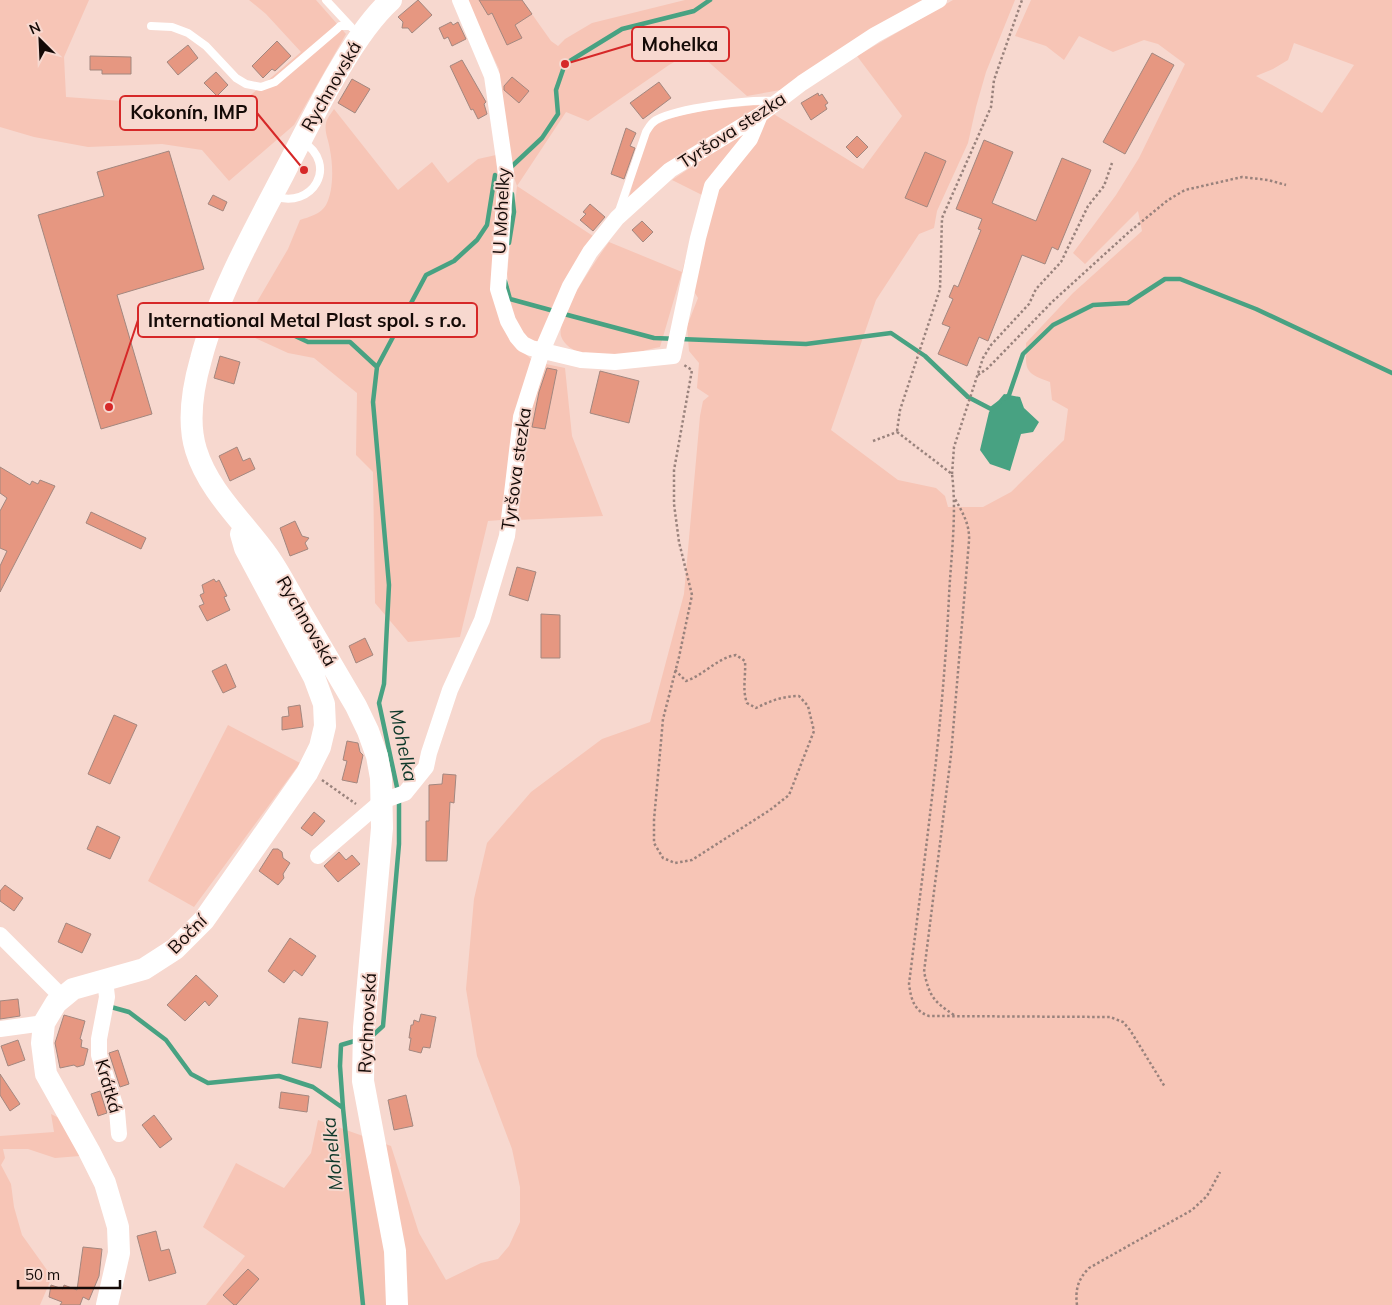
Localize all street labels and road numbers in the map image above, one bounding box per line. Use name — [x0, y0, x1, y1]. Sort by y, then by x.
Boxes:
street label: Rychnovská — [296, 37, 366, 135]
street label: Tyršova stezka — [674, 87, 790, 173]
street label: U Mohelky — [487, 167, 515, 255]
street label: Tyršova stezka — [496, 406, 536, 532]
street label: Rychnovská — [272, 572, 342, 670]
street label: Boční — [163, 908, 213, 958]
street label: Rychnovská — [353, 972, 381, 1074]
street label: Krátká — [90, 1056, 128, 1116]

